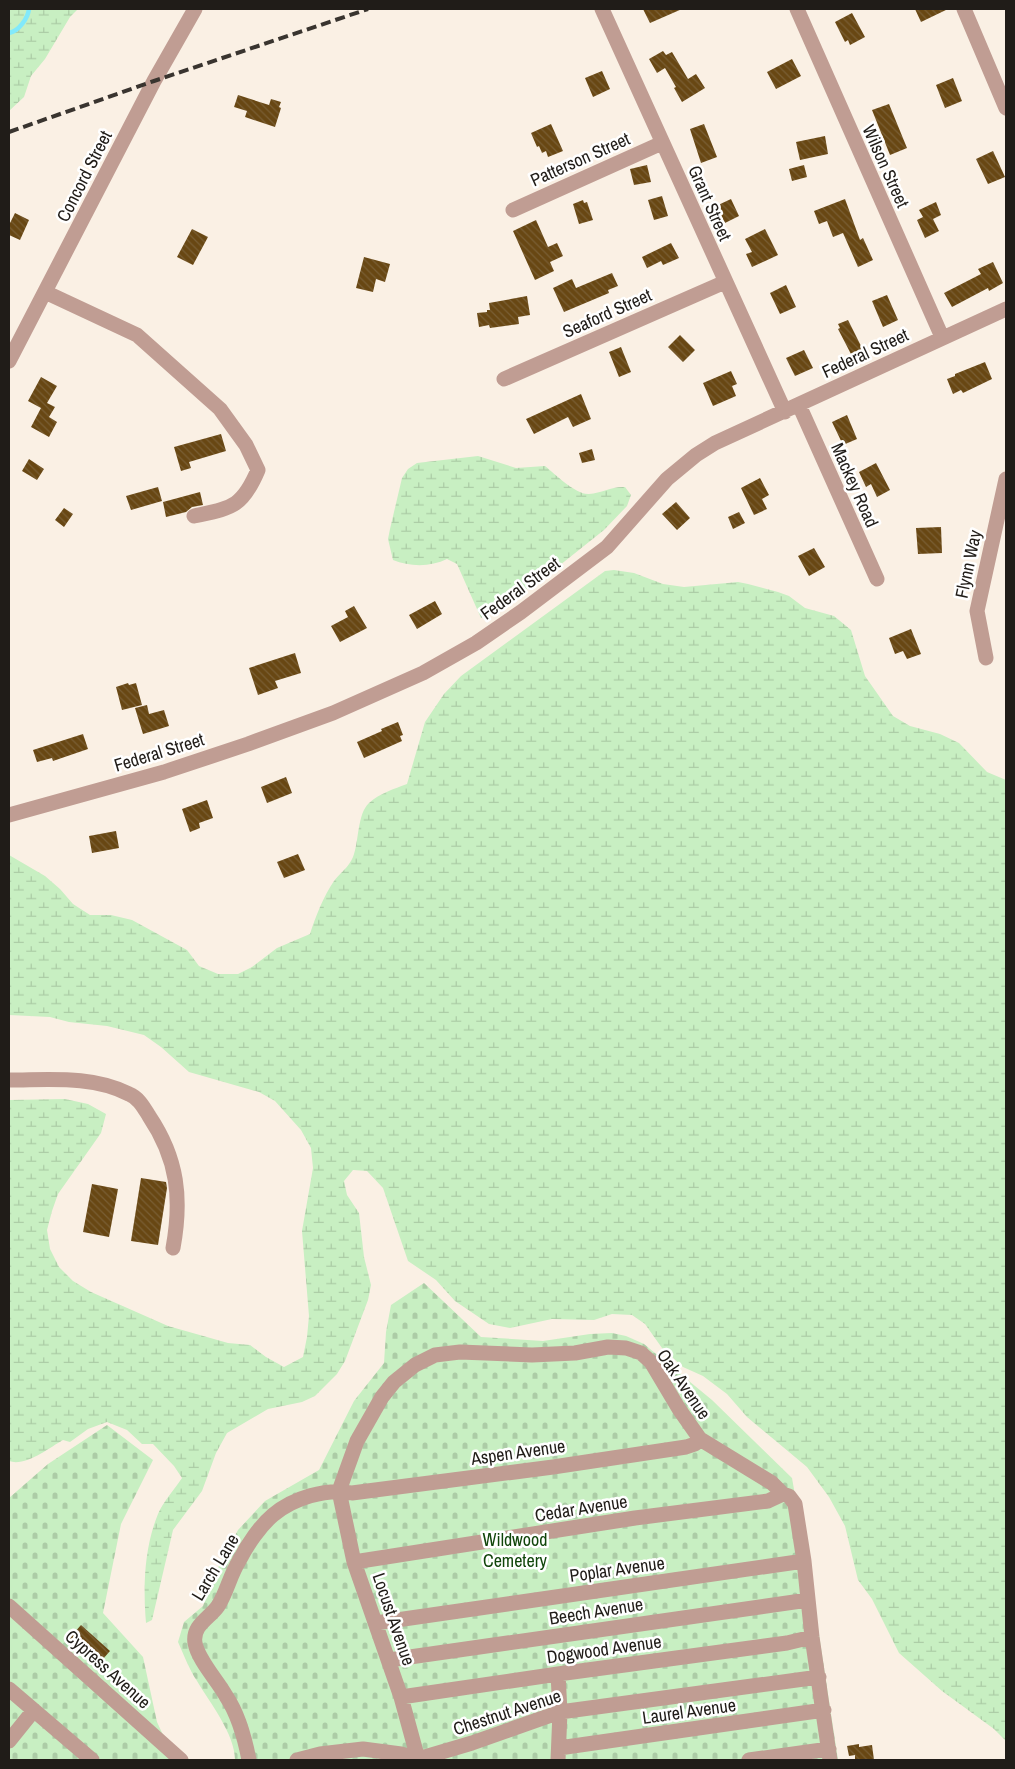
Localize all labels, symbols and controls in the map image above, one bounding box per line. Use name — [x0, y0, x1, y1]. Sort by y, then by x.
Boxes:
street label: Wilson Street — [857, 120, 915, 212]
street label: Concord Street — [50, 126, 118, 226]
street label: Patterson Street — [526, 126, 634, 192]
street label: Grant Street — [682, 161, 738, 245]
street label: Seaford Street — [558, 282, 656, 344]
street label: Federal Street — [818, 322, 912, 384]
street label: Mackey Road — [825, 439, 885, 531]
street label: Flynn Way — [949, 527, 988, 600]
street label: Federal Street — [475, 551, 565, 625]
street label: Federal Street — [111, 726, 207, 778]
street label: Oak Avenue — [651, 1344, 717, 1424]
street label: Aspen Avenue — [468, 1433, 567, 1471]
street label: Cedar Avenue — [533, 1488, 629, 1528]
park label: Wildwood Cemetery — [483, 1527, 548, 1573]
street label: Larch Lane — [185, 1529, 245, 1605]
street label: Poplar Avenue — [568, 1550, 666, 1588]
street label: Locust Avenue — [366, 1569, 422, 1669]
street label: Beech Avenue — [547, 1591, 645, 1631]
street label: Cypress Avenue — [60, 1624, 156, 1714]
street label: Dogwood Avenue — [545, 1629, 663, 1669]
street label: Chestnut Avenue — [450, 1683, 564, 1741]
street label: Laurel Avenue — [641, 1692, 737, 1730]

